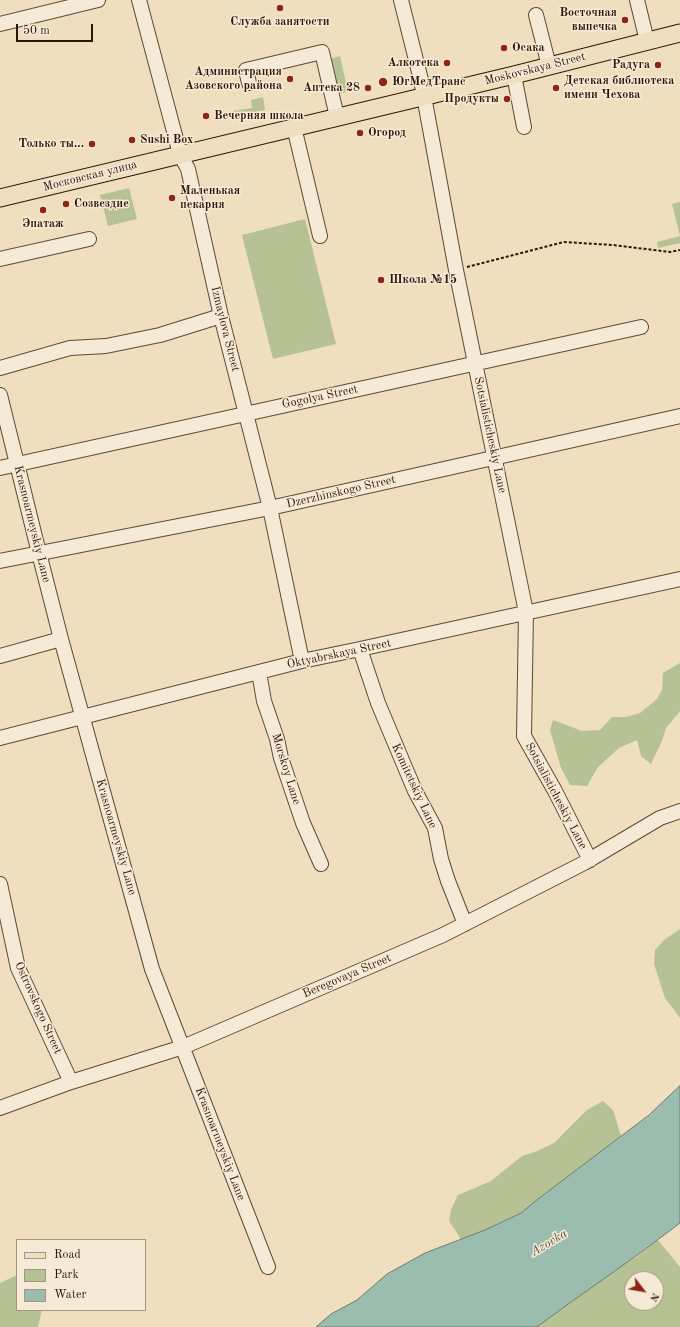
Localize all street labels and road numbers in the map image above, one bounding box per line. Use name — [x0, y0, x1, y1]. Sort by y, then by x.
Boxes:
street label: Moskovskaya Street — [483, 49, 587, 89]
street label: Московская улица — [41, 157, 139, 195]
street label: Izmaylova Street — [207, 285, 243, 373]
street label: Sotsialisticheskiy Lane — [471, 375, 509, 495]
street label: Gogolya Street — [281, 382, 359, 412]
street label: Krasnoarmeyskiy Lane — [10, 464, 54, 584]
street label: Dzerzhinskogo Street — [285, 472, 397, 512]
street label: Oktyabrskaya Street — [286, 636, 392, 672]
street label: Morskoy Lane — [268, 732, 304, 806]
street label: Sotsialisticheskiy Lane — [522, 740, 590, 852]
street label: Komitetskiy Lane — [388, 741, 440, 831]
street label: Krasnoarmeyskiy Lane — [93, 777, 139, 897]
street label: Beregovaya Street — [300, 951, 394, 1001]
street label: Ostrovskogo Street — [11, 960, 65, 1056]
street label: Krasnoarmeyskiy Lane — [192, 1085, 248, 1203]

